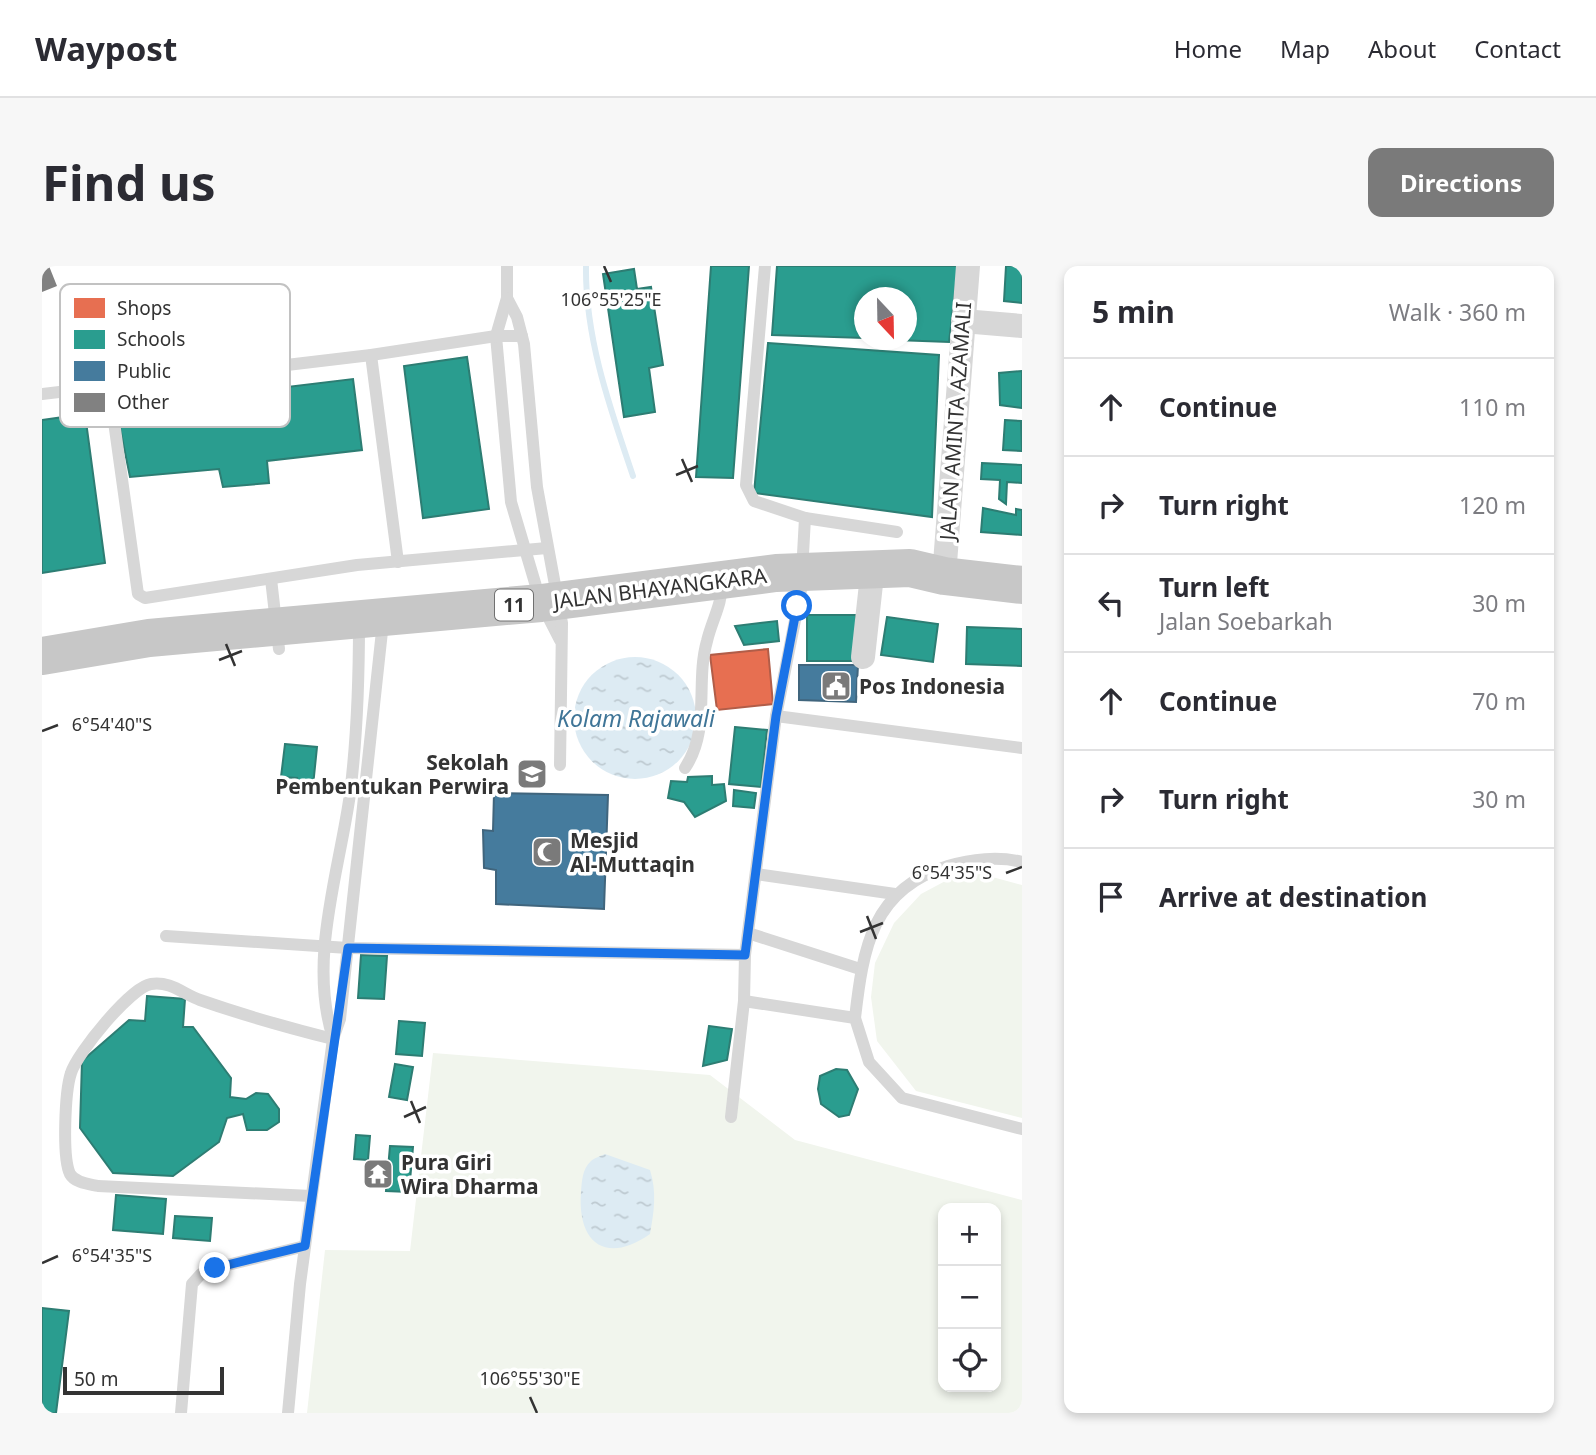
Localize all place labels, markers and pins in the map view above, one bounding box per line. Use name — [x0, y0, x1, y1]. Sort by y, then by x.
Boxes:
public building icon: Pos Indonesia — [819, 669, 853, 703]
place label: Pos Indonesia — [859, 672, 1005, 700]
place label: Sekolah Pembentukan Perwira — [275, 748, 509, 800]
school or university icon: Sekolah Pembentukan Perwira — [515, 757, 549, 791]
place label: Mesjid Al-Muttaqin — [570, 826, 695, 878]
mosque icon: Mesjid Al-Muttaqin — [530, 835, 564, 869]
place label: Pura Giri Wira Dharma — [401, 1148, 539, 1200]
temple icon: Pura Giri Wira Dharma — [361, 1157, 395, 1191]

